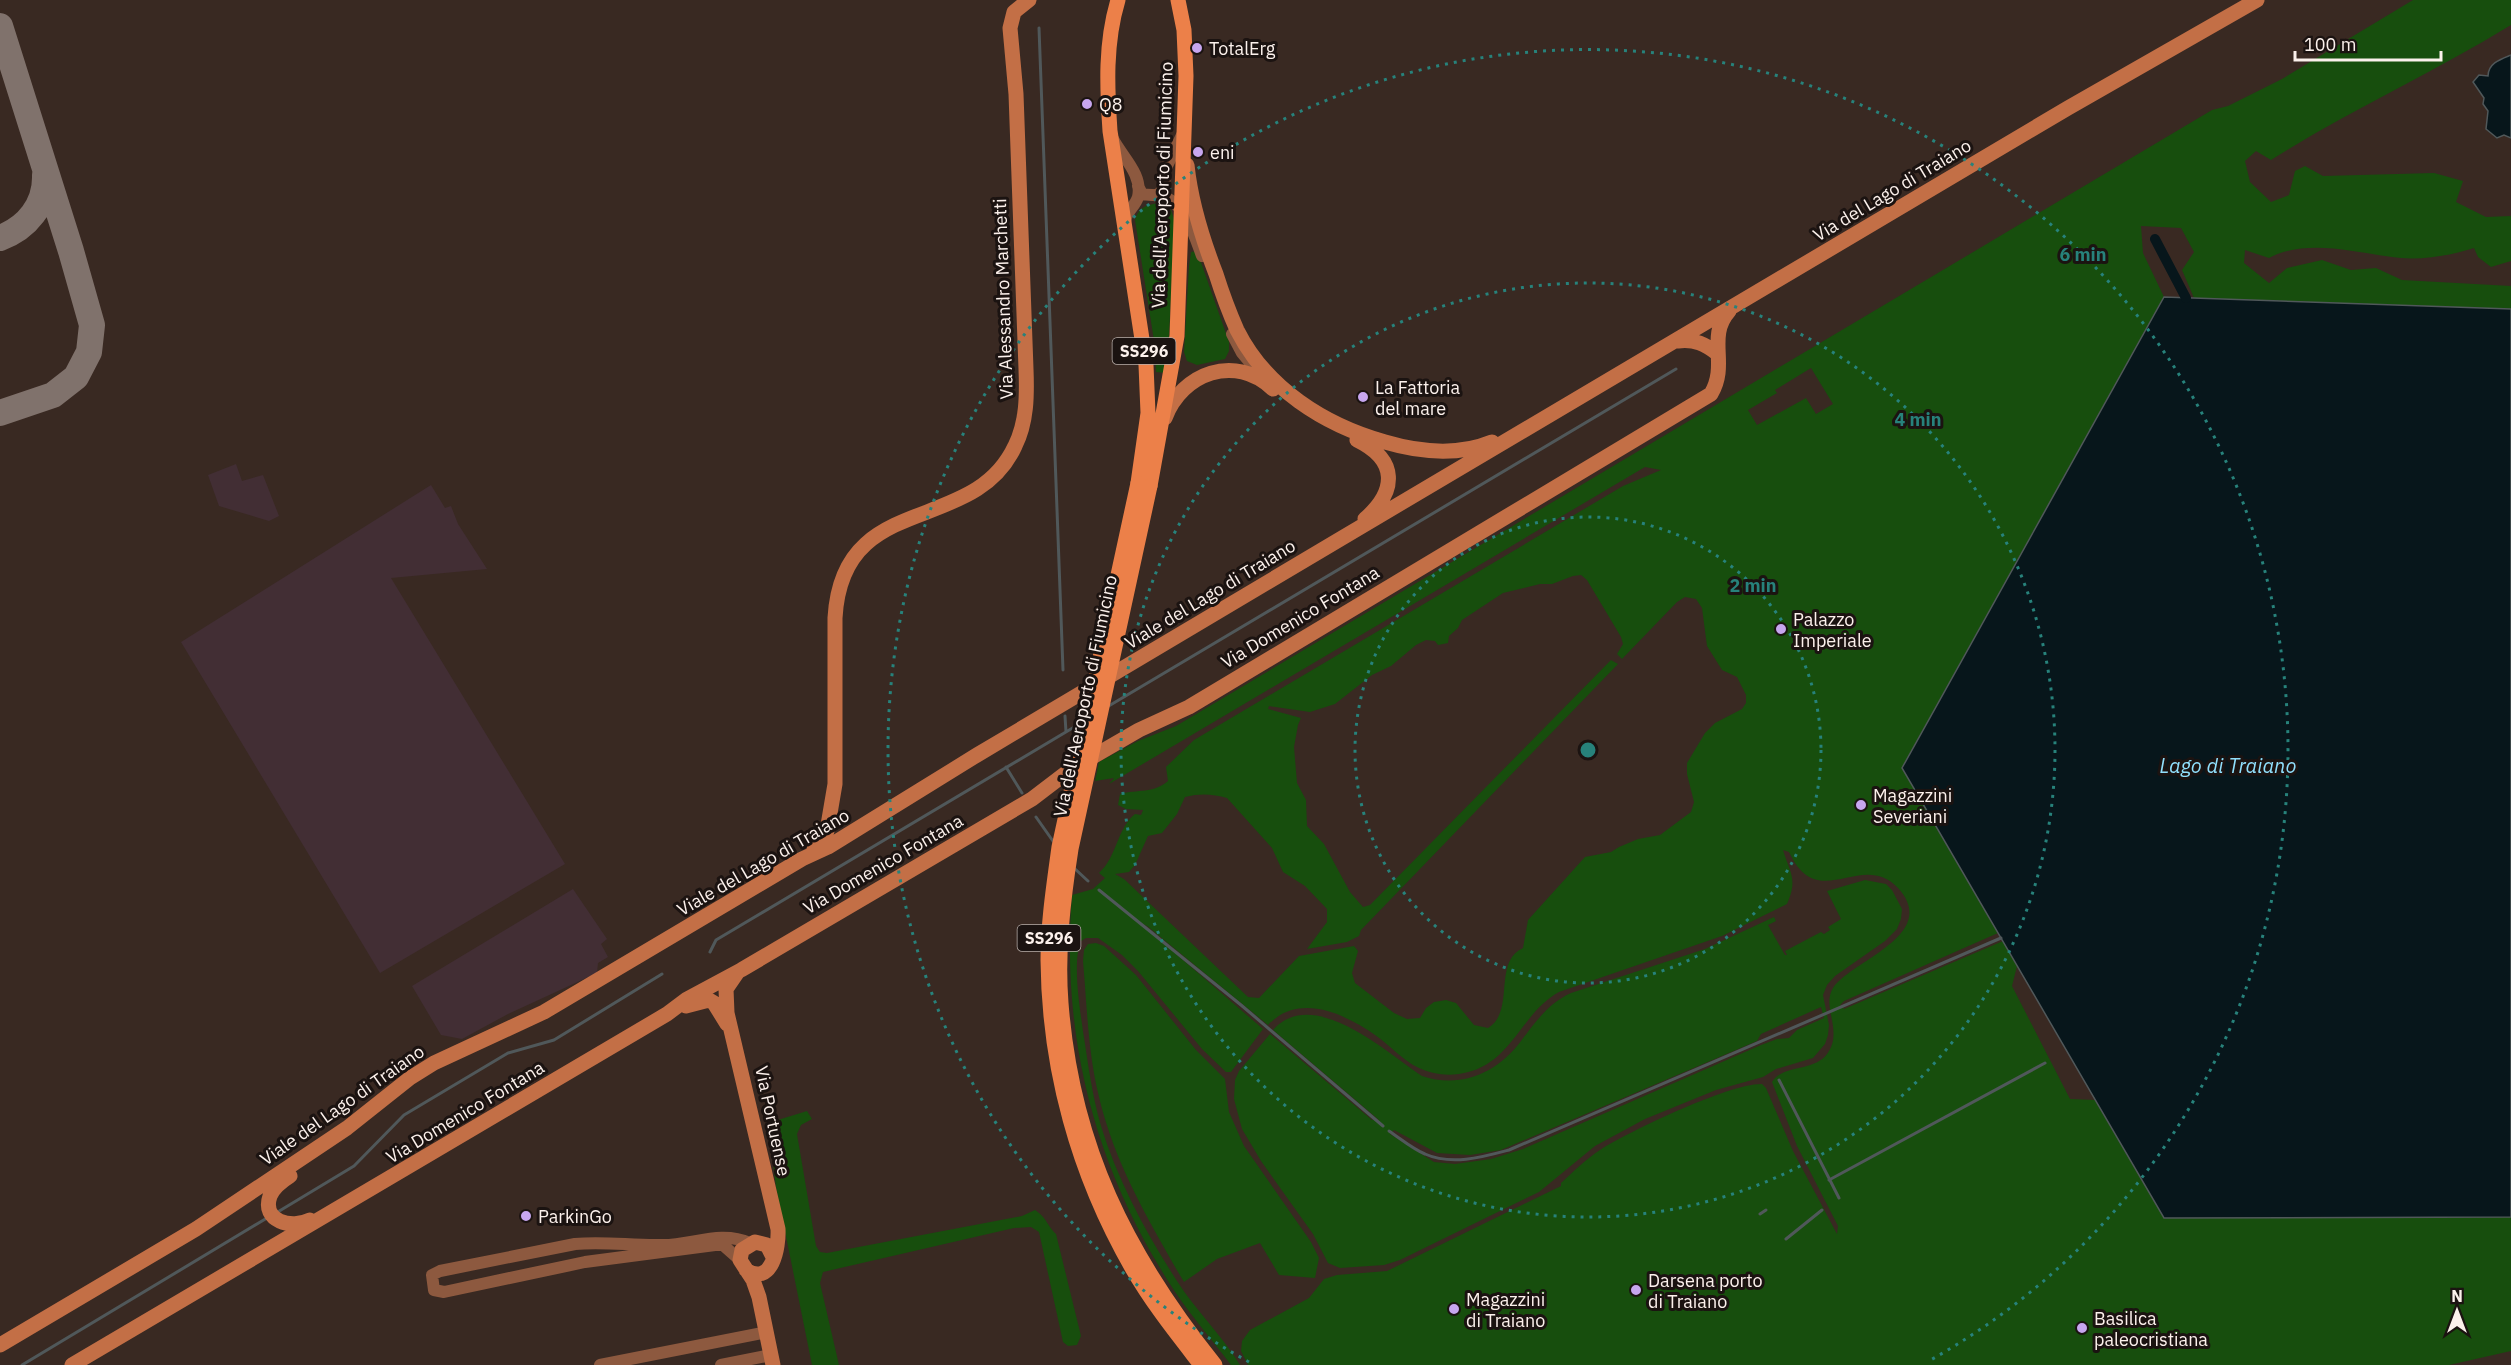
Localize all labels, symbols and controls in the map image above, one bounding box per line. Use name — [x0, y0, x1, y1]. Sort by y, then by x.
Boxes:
scale bar — [2295, 24, 2440, 62]
text: 100 m — [2304, 33, 2356, 56]
place label: TotalErg — [1209, 37, 1276, 60]
marker: TotalErg — [1190, 41, 1204, 55]
street label: Via dell'Aeroporto di Fiumicino — [1146, 61, 1178, 309]
place label: Q8 — [1099, 93, 1123, 116]
marker: Q8 — [1080, 97, 1094, 111]
street label: Via del Lago di Traiano — [1809, 134, 1975, 246]
place label: eni — [1210, 141, 1235, 164]
marker: eni — [1191, 145, 1205, 159]
street label: Via Alessandro Marchetti — [988, 198, 1018, 400]
text: 6 min — [2059, 243, 2107, 266]
road number: SS296 — [1112, 338, 1176, 364]
place label: La Fattoria del mare — [1375, 376, 1460, 420]
marker: La Fattoria del mare — [1356, 390, 1370, 404]
text: 4 min — [1894, 408, 1942, 431]
street label: Viale del Lago di Traiano — [1120, 534, 1300, 654]
street label: Via Domenico Fontana — [1217, 560, 1384, 673]
street label: Via dell'Aeroporto di Fiumicino — [1048, 573, 1122, 819]
text: 2 min — [1729, 574, 1777, 597]
place label: Palazzo Imperiale — [1793, 608, 1872, 652]
marker: Palazzo Imperiale — [1774, 622, 1788, 636]
centre of rings — [1578, 740, 1598, 760]
water label: Lago di Traiano — [2160, 752, 2296, 779]
place label: Magazzini Severiani — [1873, 784, 1952, 828]
marker: Magazzini Severiani — [1854, 798, 1868, 812]
street label: Viale del Lago di Traiano — [673, 803, 853, 921]
street label: Via Domenico Fontana — [799, 809, 967, 919]
road number: SS296 — [1018, 925, 1080, 951]
street label: Viale del Lago di Traiano — [255, 1040, 429, 1170]
street label: Via Domenico Fontana — [382, 1055, 549, 1168]
street label: Via Portuense — [750, 1064, 796, 1178]
place label: ParkinGo — [538, 1205, 612, 1228]
marker: ParkinGo — [519, 1209, 533, 1223]
place label: Darsena porto di Traiano — [1648, 1269, 1763, 1313]
north arrow — [2427, 1281, 2487, 1341]
marker: Darsena porto di Traiano — [1629, 1283, 1643, 1297]
text: N — [2451, 1286, 2463, 1306]
place label: Magazzini di Traiano — [1466, 1288, 1545, 1332]
marker: Magazzini di Traiano — [1447, 1302, 1461, 1316]
place label: Basilica paleocristiana — [2094, 1307, 2208, 1351]
marker: Basilica paleocristiana — [2075, 1321, 2089, 1335]

